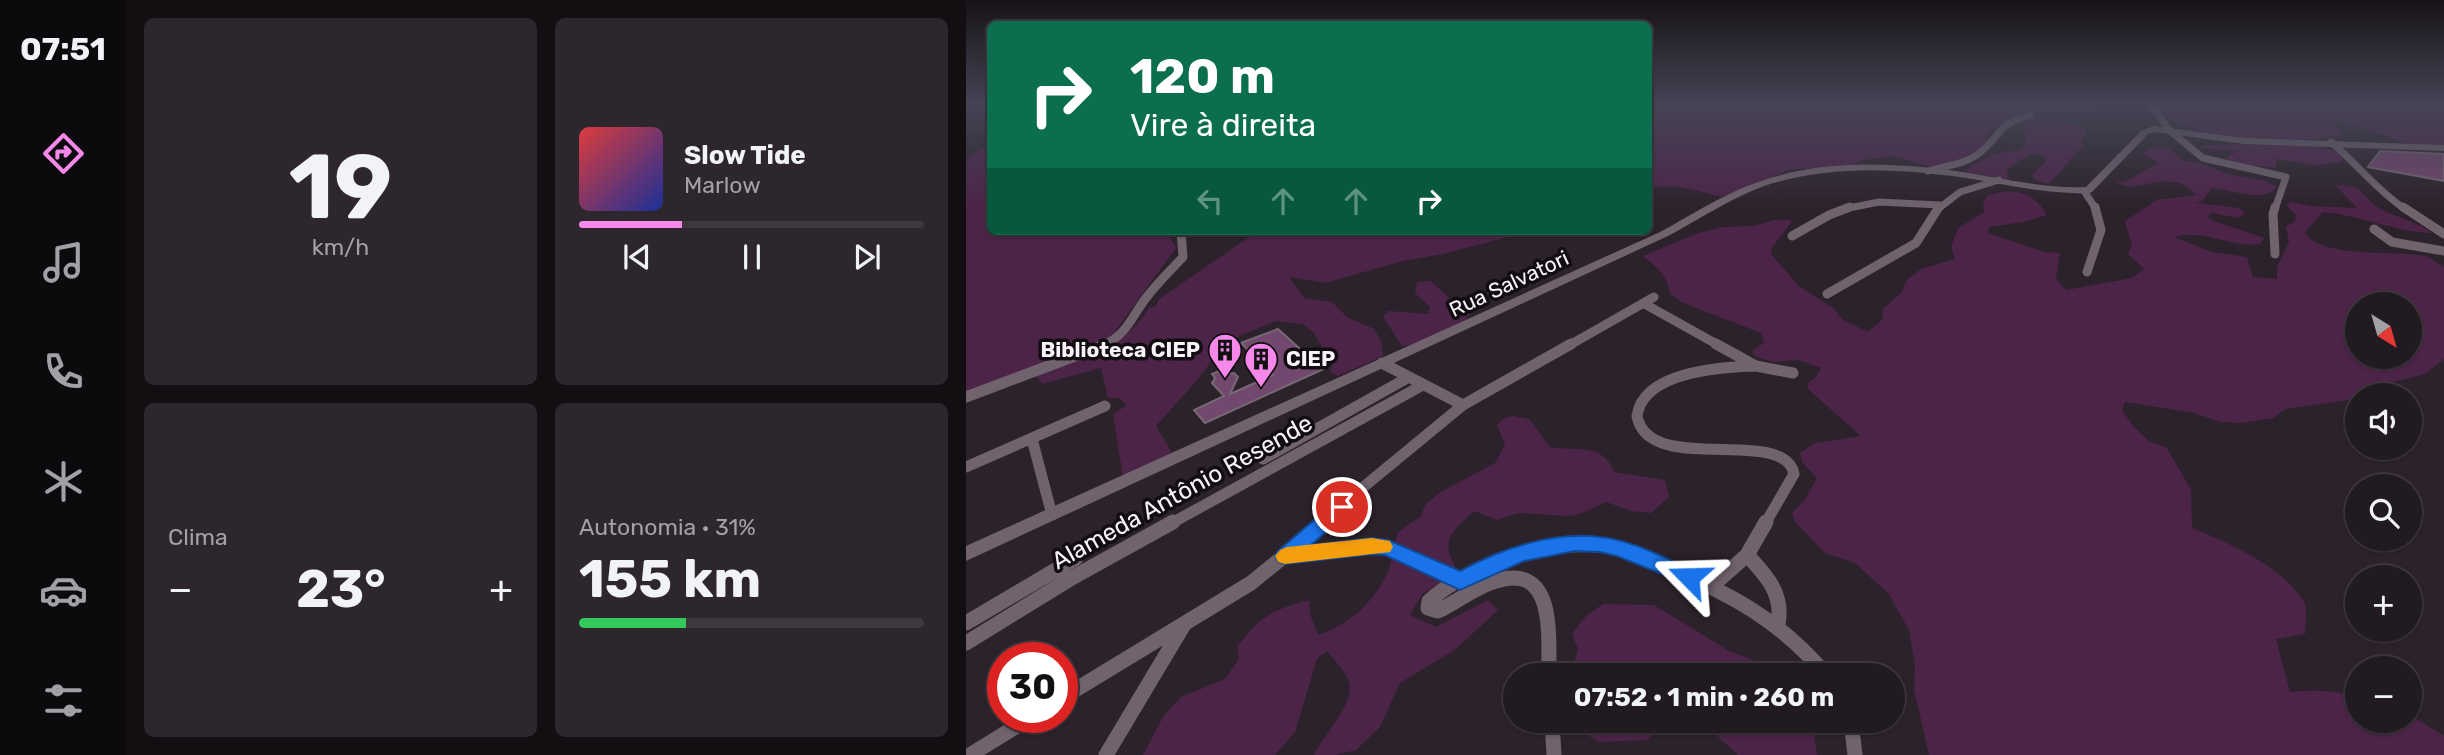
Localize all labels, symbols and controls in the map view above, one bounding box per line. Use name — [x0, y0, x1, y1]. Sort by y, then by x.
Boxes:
text: 07:51 — [20, 30, 106, 68]
text: 120 m — [1130, 47, 1275, 105]
icon: right — [1015, 49, 1106, 140]
text: Vire à direita — [1130, 106, 1316, 144]
icon: directions — [39, 129, 88, 178]
text: 19 — [289, 133, 392, 241]
text: Slow Tide — [684, 140, 806, 171]
text: Marlow — [684, 171, 761, 199]
icon: left — [1191, 182, 1229, 220]
icon: ahead — [1264, 182, 1302, 220]
icon: ahead — [1337, 182, 1375, 220]
icon: right — [1410, 182, 1448, 220]
text: km/h — [312, 233, 369, 261]
icon: music — [39, 238, 88, 287]
icon: previous — [618, 238, 656, 276]
icon: pause — [733, 238, 771, 276]
icon: next — [848, 238, 886, 276]
street label: Rua Salvatori — [1445, 245, 1572, 322]
north arrow — [2345, 292, 2422, 369]
map controls — [2345, 292, 2422, 733]
building icon: Biblioteca CIEP — [1206, 331, 1244, 380]
place label: Biblioteca CIEP — [1040, 337, 1200, 362]
building icon: CIEP — [1242, 340, 1280, 389]
place label: CIEP — [1286, 346, 1335, 371]
icon: phone — [39, 347, 88, 396]
button: sound — [2345, 383, 2422, 460]
street label: Alameda Antônio Resende — [1047, 409, 1317, 575]
icon: climate — [39, 457, 88, 506]
button: search — [2345, 474, 2422, 551]
pin — [1312, 477, 1372, 537]
icon: arrive — [1323, 488, 1361, 526]
text: Autonomia · 31% — [579, 513, 756, 541]
text: Clima — [168, 523, 228, 551]
position arrow — [1652, 540, 1726, 614]
text: 155 km — [579, 548, 761, 610]
text: 23° — [296, 558, 386, 620]
button: + — [2345, 565, 2422, 642]
icon: car — [39, 566, 88, 615]
text: − — [168, 566, 193, 612]
text: + — [489, 566, 513, 612]
speed limit sign: 30 — [987, 642, 1078, 733]
button: − — [2345, 656, 2422, 733]
icon: filters — [39, 676, 88, 725]
text: 07:52 · 1 min · 260 m — [1574, 682, 1834, 713]

